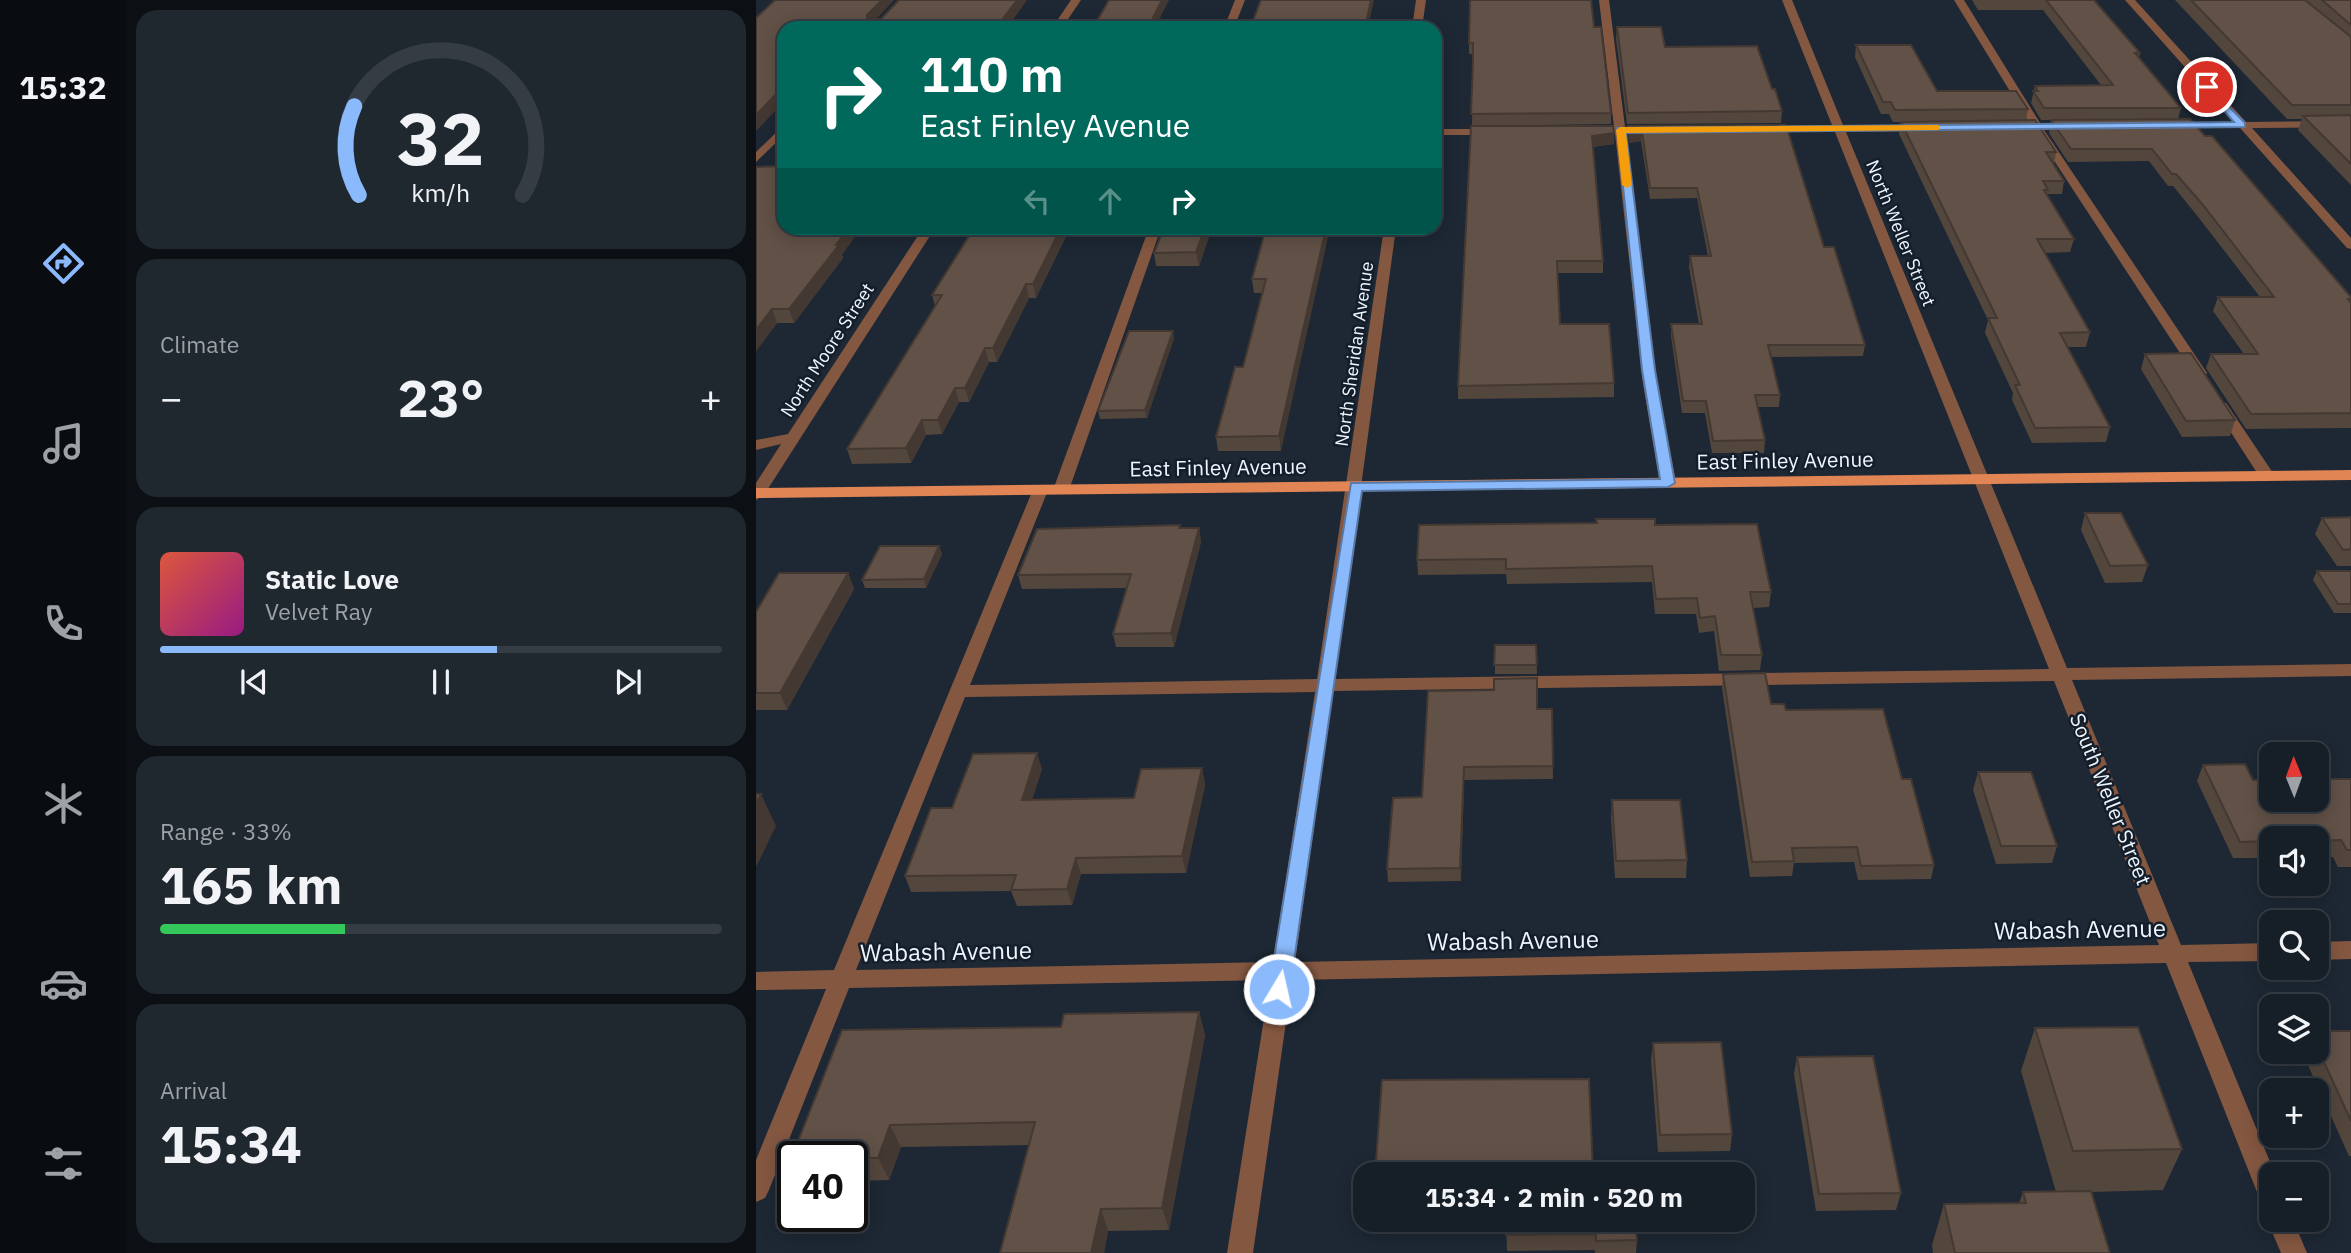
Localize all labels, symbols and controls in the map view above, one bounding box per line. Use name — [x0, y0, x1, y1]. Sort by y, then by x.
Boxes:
text: 110 m — [920, 42, 1064, 105]
icon: right — [805, 49, 896, 140]
pin — [2177, 57, 2237, 117]
text: 15:32 — [19, 66, 107, 108]
icon: arrive — [2188, 68, 2226, 106]
text: 32 — [397, 91, 485, 186]
text: East Finley Avenue — [920, 104, 1190, 146]
street label: North Weller Street — [1861, 156, 1941, 310]
text: km/h — [412, 176, 470, 209]
icon: left — [1018, 182, 1056, 220]
icon: ahead — [1091, 182, 1129, 220]
icon: right — [1164, 182, 1202, 220]
icon: directions — [39, 239, 88, 288]
street label: North Sheridan Avenue — [1330, 260, 1378, 448]
street label: North Moore Street — [775, 279, 879, 421]
text: Climate — [160, 329, 239, 359]
text: 23° — [398, 364, 484, 431]
text: − — [160, 373, 183, 422]
text: + — [699, 373, 722, 422]
icon: music — [39, 419, 88, 468]
street label: East Finley Avenue — [1696, 444, 1874, 476]
street label: East Finley Avenue — [1129, 451, 1307, 483]
text: Static Love — [265, 562, 399, 596]
text: Velvet Ray — [265, 596, 372, 626]
icon: phone — [39, 599, 88, 648]
icon: previous — [235, 663, 273, 701]
icon: pause — [422, 663, 460, 701]
icon: next — [609, 663, 647, 701]
street label: South Weller Street — [2064, 709, 2158, 889]
north arrow — [2259, 742, 2329, 812]
map controls — [2259, 742, 2329, 1232]
icon: climate — [39, 779, 88, 828]
text: Range · 33% — [160, 816, 292, 846]
button: sound — [2259, 826, 2329, 896]
text: 165 km — [160, 851, 342, 918]
button: search — [2259, 910, 2329, 980]
street label: Wabash Avenue — [1994, 912, 2166, 946]
street label: Wabash Avenue — [1427, 923, 1599, 957]
street label: Wabash Avenue — [860, 934, 1032, 968]
position arrow — [1242, 952, 1316, 1026]
icon: car — [39, 959, 88, 1008]
button: layers — [2259, 994, 2329, 1064]
text: Arrival — [160, 1075, 227, 1105]
button: + — [2259, 1078, 2329, 1148]
text: 15:34 — [160, 1110, 302, 1177]
icon: filters — [39, 1139, 88, 1188]
speed limit sign: 40 — [777, 1141, 868, 1232]
button: − — [2259, 1162, 2329, 1232]
text: 15:34 · 2 min · 520 m — [1425, 1180, 1683, 1214]

